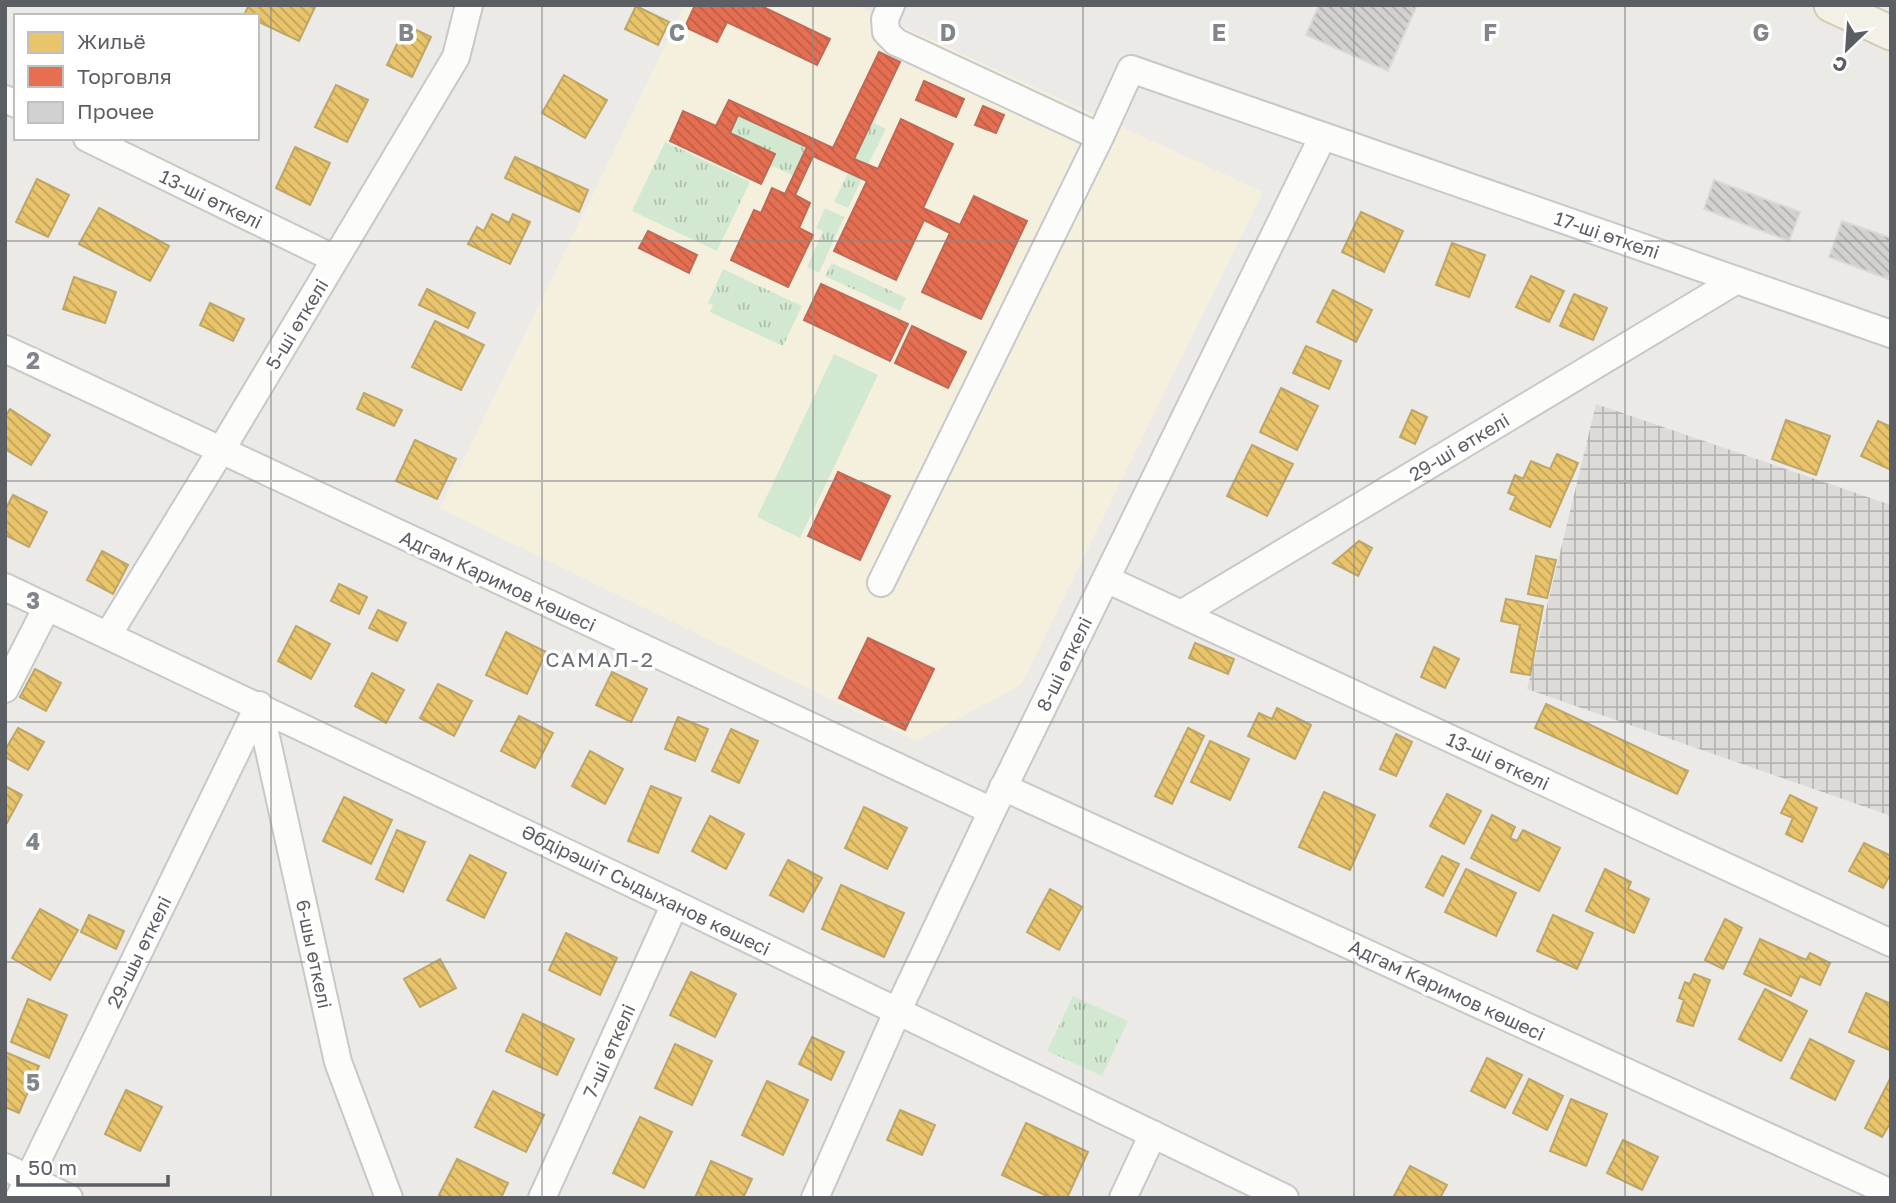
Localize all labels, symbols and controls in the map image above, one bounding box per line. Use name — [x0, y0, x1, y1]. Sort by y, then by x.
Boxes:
legend — [14, 14, 259, 140]
north arrow — [1812, 14, 1882, 84]
text: B — [398, 18, 414, 46]
text: C — [669, 18, 685, 46]
text: D — [940, 18, 956, 46]
text: E — [1212, 18, 1226, 46]
text: F — [1483, 18, 1497, 46]
text: G — [1753, 18, 1769, 46]
text: Жильё — [77, 28, 146, 54]
text: С — [1829, 52, 1851, 78]
text: Торговля — [77, 63, 172, 89]
text: Прочее — [77, 98, 154, 124]
street label: 13-ші өткелі — [156, 164, 266, 233]
street label: 17-ші өткелі — [1551, 206, 1663, 263]
street label: 5-ші өткелі — [261, 274, 333, 373]
text: 2 — [26, 346, 40, 374]
street label: 29-ші өткелі — [1404, 408, 1513, 486]
street label: Адгам Каримов көшесі — [397, 525, 600, 636]
text: 3 — [26, 586, 40, 614]
street label: 8-ші өткелі — [1031, 613, 1096, 715]
district label: САМАЛ-2 — [545, 646, 655, 672]
street label: 13-ші өткелі — [1443, 727, 1553, 794]
street label: Әбдірәшіт Сыдыханов көшесі — [518, 819, 774, 960]
text: 4 — [26, 827, 40, 855]
street label: 29-шы өткелі — [102, 892, 176, 1012]
street label: 6-шы өткелі — [292, 897, 337, 1010]
street label: Адгам Каримов көшесі — [1346, 934, 1549, 1045]
street label: 7-ші өткелі — [578, 1000, 640, 1101]
text: 5 — [26, 1068, 40, 1096]
scale bar — [18, 1144, 168, 1188]
text: 50 m — [28, 1154, 77, 1180]

